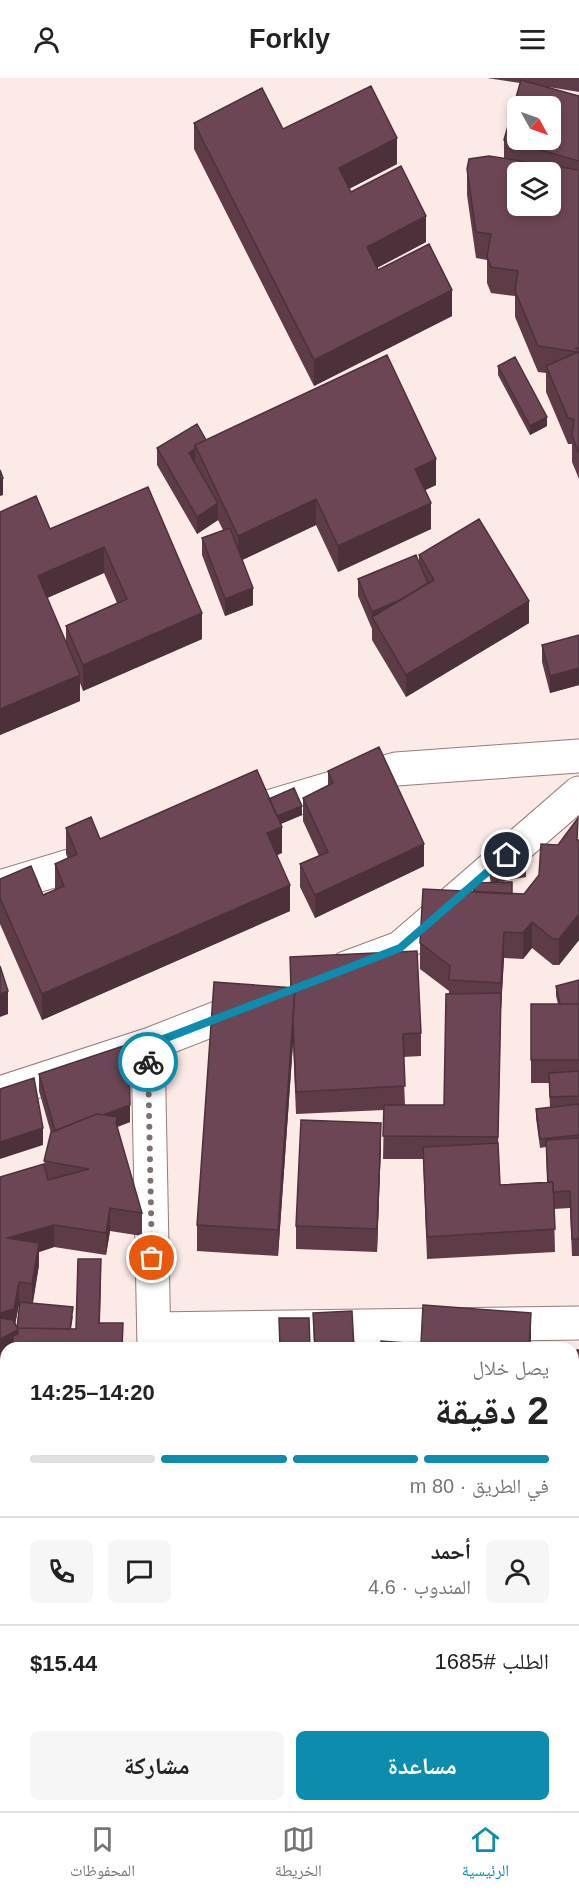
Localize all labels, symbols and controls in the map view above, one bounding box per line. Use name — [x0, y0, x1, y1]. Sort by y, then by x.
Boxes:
icon: person — [30, 23, 63, 56]
icon: menu — [516, 23, 549, 56]
text: Forkly — [249, 24, 330, 54]
north arrow — [507, 96, 561, 150]
map controls — [507, 96, 561, 216]
button: layers — [507, 162, 561, 216]
pin — [481, 829, 532, 880]
icon: home — [490, 838, 523, 871]
courier — [118, 1032, 178, 1092]
icon: bike — [132, 1046, 165, 1079]
pin — [126, 1232, 177, 1283]
icon: bag — [135, 1241, 168, 1274]
text: يصل خلال — [472, 1357, 549, 1379]
text: 14:20–14:25 — [30, 1380, 155, 1405]
text: 2 دقيقة — [435, 1389, 549, 1432]
text: في الطريق · 80 m — [410, 1475, 549, 1497]
text: أحمد — [431, 1539, 471, 1564]
button: phone — [30, 1540, 93, 1603]
button: chat — [108, 1540, 171, 1603]
button: person — [486, 1540, 549, 1603]
text: المندوب · 4.6 — [368, 1576, 471, 1598]
text: الطلب #1685 — [435, 1649, 549, 1674]
text: $15.44 — [30, 1651, 97, 1676]
button: مشاركة — [30, 1731, 284, 1800]
button: مساعدة — [296, 1731, 549, 1800]
tab: المحفوظات — [70, 1823, 135, 1886]
tab: الخريطة — [275, 1823, 322, 1886]
tab: الرئيسية — [462, 1823, 509, 1886]

